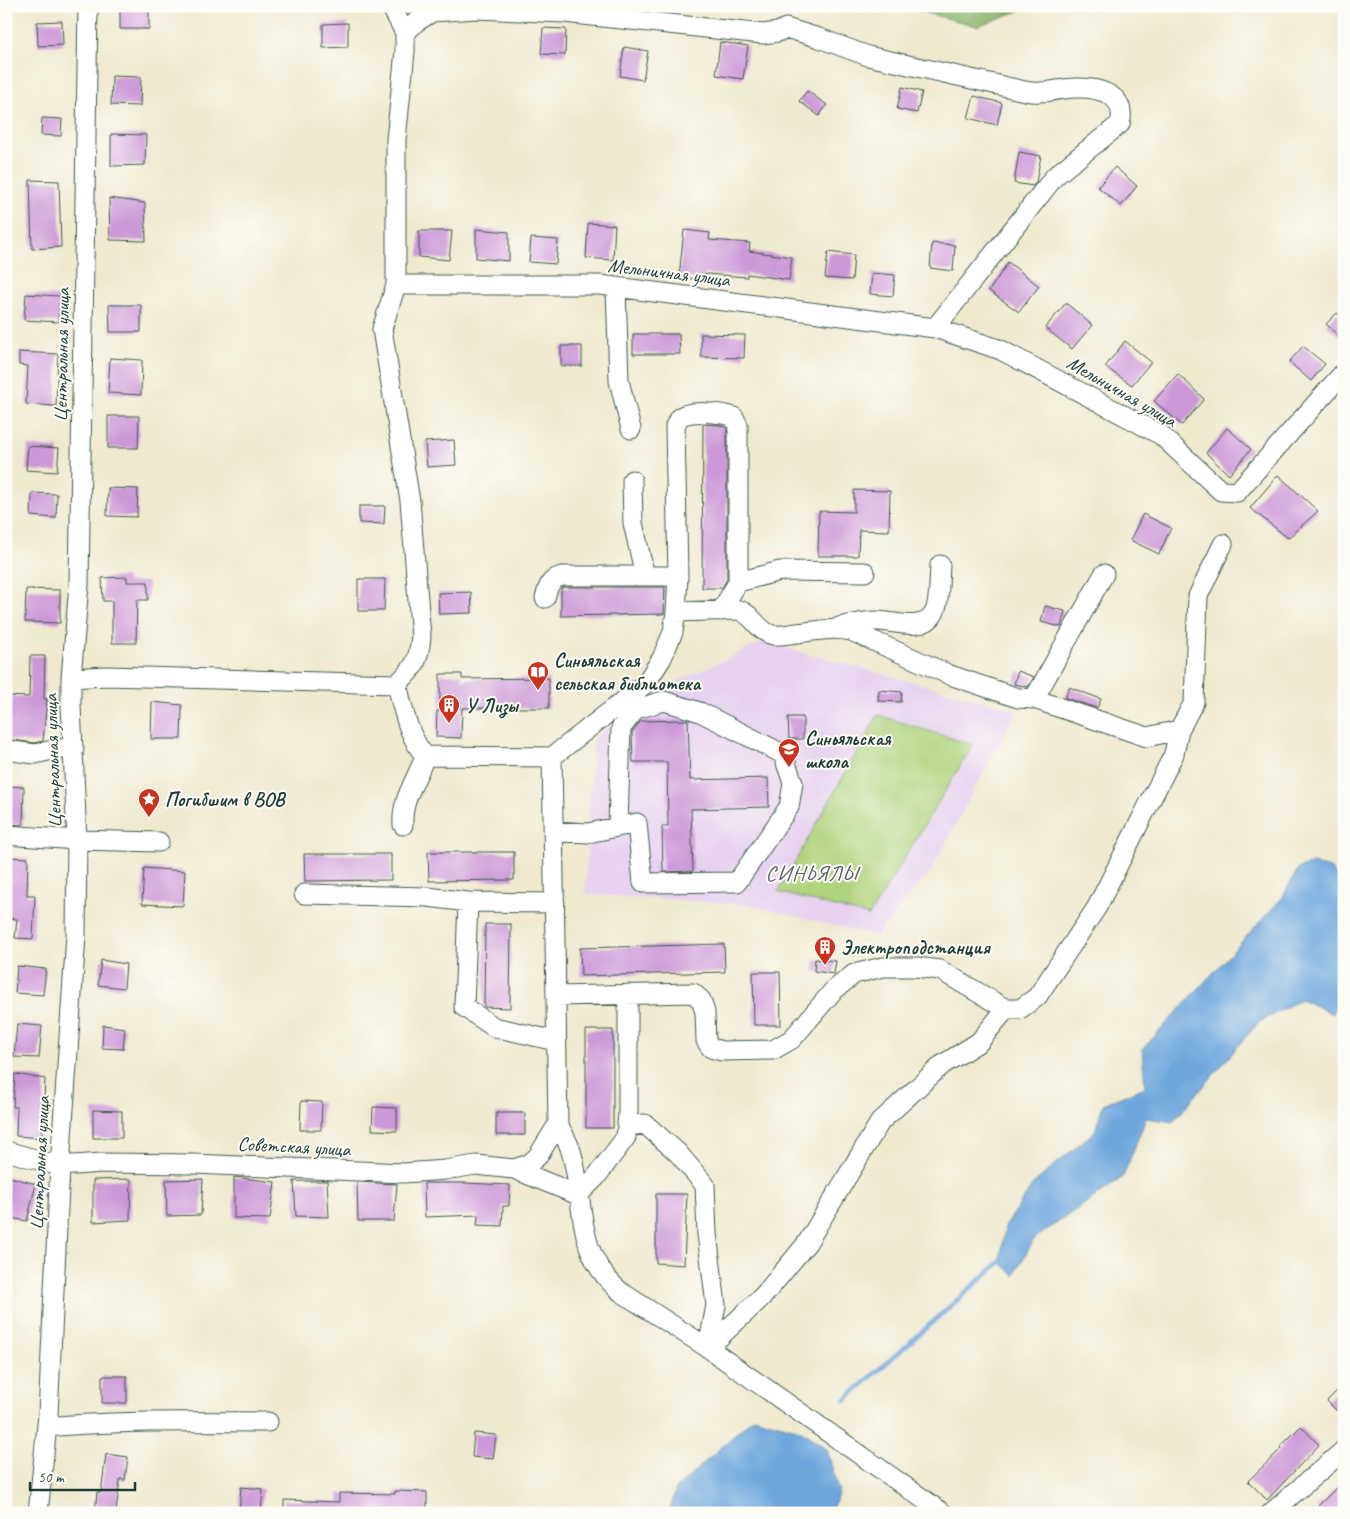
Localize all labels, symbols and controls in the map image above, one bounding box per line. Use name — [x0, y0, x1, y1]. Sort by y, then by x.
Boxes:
street label: Мельничная улица — [607, 253, 733, 293]
street label: Центральная улица — [48, 287, 75, 422]
street label: Мельничная улица — [1062, 350, 1182, 434]
place label: Синьяльская сельская библиотека — [554, 648, 701, 696]
library icon: Синьяльская сельская библиотека — [526, 660, 550, 691]
street label: Центральная улица — [38, 692, 67, 828]
building icon: У Лизы — [437, 693, 461, 724]
place label: У Лизы — [465, 693, 520, 719]
place label: Синьяльская школа — [805, 726, 892, 774]
school or university icon: Синьяльская школа — [777, 737, 801, 768]
place icon: Погибшим в ВОВ — [137, 787, 161, 818]
place label: Погибшим в ВОВ — [165, 787, 287, 812]
district label: СИНЬЯЛЫ — [766, 859, 861, 887]
building icon: Электроподстанция — [813, 935, 837, 966]
place label: Электроподстанция — [841, 935, 991, 960]
street label: Центральная улица — [24, 1094, 56, 1231]
street label: Советская улица — [237, 1131, 352, 1162]
scale bar — [30, 1459, 135, 1491]
text: 50 m — [38, 1468, 65, 1487]

